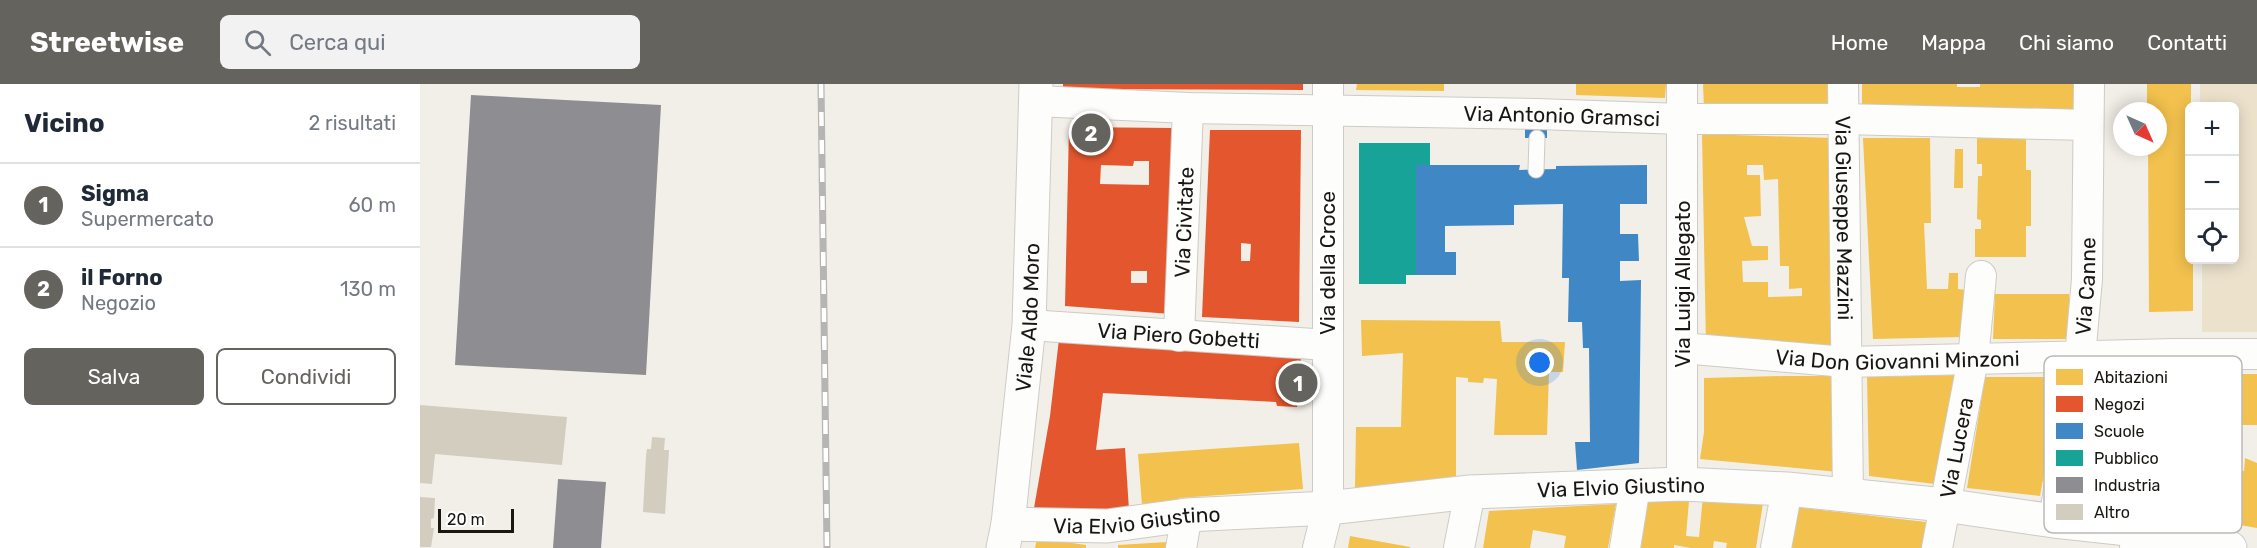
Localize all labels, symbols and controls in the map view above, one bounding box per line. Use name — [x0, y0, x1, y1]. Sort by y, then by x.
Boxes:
search box — [220, 15, 640, 69]
text: Streetwise — [30, 26, 184, 59]
icon: search — [241, 26, 274, 59]
text: Cerca qui — [289, 29, 386, 56]
text: Home — [1831, 30, 1888, 55]
text: Mappa — [1921, 30, 1986, 55]
text: Chi siamo — [2019, 30, 2114, 55]
text: Contatti — [2147, 30, 2227, 55]
street label: Via Antonio Gramsci — [1463, 100, 1661, 131]
north arrow — [2113, 102, 2167, 156]
map controls — [2185, 102, 2239, 264]
button: + — [2185, 102, 2239, 156]
text: Vicino — [24, 108, 105, 139]
pin: 2 — [1072, 110, 1110, 156]
text: 2 risultati — [308, 111, 396, 135]
street label: Via Giuseppe Mazzini — [1831, 116, 1858, 320]
button: − — [2185, 156, 2239, 210]
street label: Via Civitate — [1169, 166, 1198, 278]
text: Sigma — [81, 180, 149, 207]
street label: Via della Croce — [1315, 191, 1340, 335]
text: 1 — [39, 193, 48, 217]
text: 60 m — [349, 193, 396, 217]
street label: Via Luigi Allegato — [1670, 200, 1695, 368]
text: Supermercato — [81, 207, 214, 231]
button: locate — [2185, 210, 2239, 264]
street label: Via Canne — [2069, 237, 2100, 336]
street label: Viale Aldo Moro — [1010, 243, 1044, 393]
text: il Forno — [81, 264, 163, 291]
text: 2 — [37, 277, 50, 301]
text: 130 m — [340, 277, 396, 301]
text: Negozio — [81, 291, 156, 315]
street label: Via Piero Gobetti — [1097, 317, 1261, 353]
street label: Via Don Giovanni Minzoni — [1774, 344, 2020, 375]
button: Salva — [24, 348, 204, 405]
button: Condividi — [216, 348, 396, 405]
your location — [1525, 348, 1554, 377]
legend — [2044, 356, 2242, 533]
pin: 1 — [1278, 360, 1318, 406]
text: Abitazioni — [2094, 368, 2168, 387]
street label: Via Lucera — [1934, 395, 1978, 500]
text: Negozi — [2094, 395, 2145, 414]
text: Scuole — [2094, 422, 2144, 441]
text: Pubblico — [2094, 449, 2159, 468]
street label: Via Elvio Giustino — [1537, 471, 1706, 502]
text: Industria — [2094, 476, 2160, 495]
street label: Via Elvio Giustino — [1053, 501, 1221, 538]
text: Altro — [2094, 503, 2130, 522]
scale bar — [438, 506, 514, 534]
text: 20 m — [447, 510, 485, 529]

